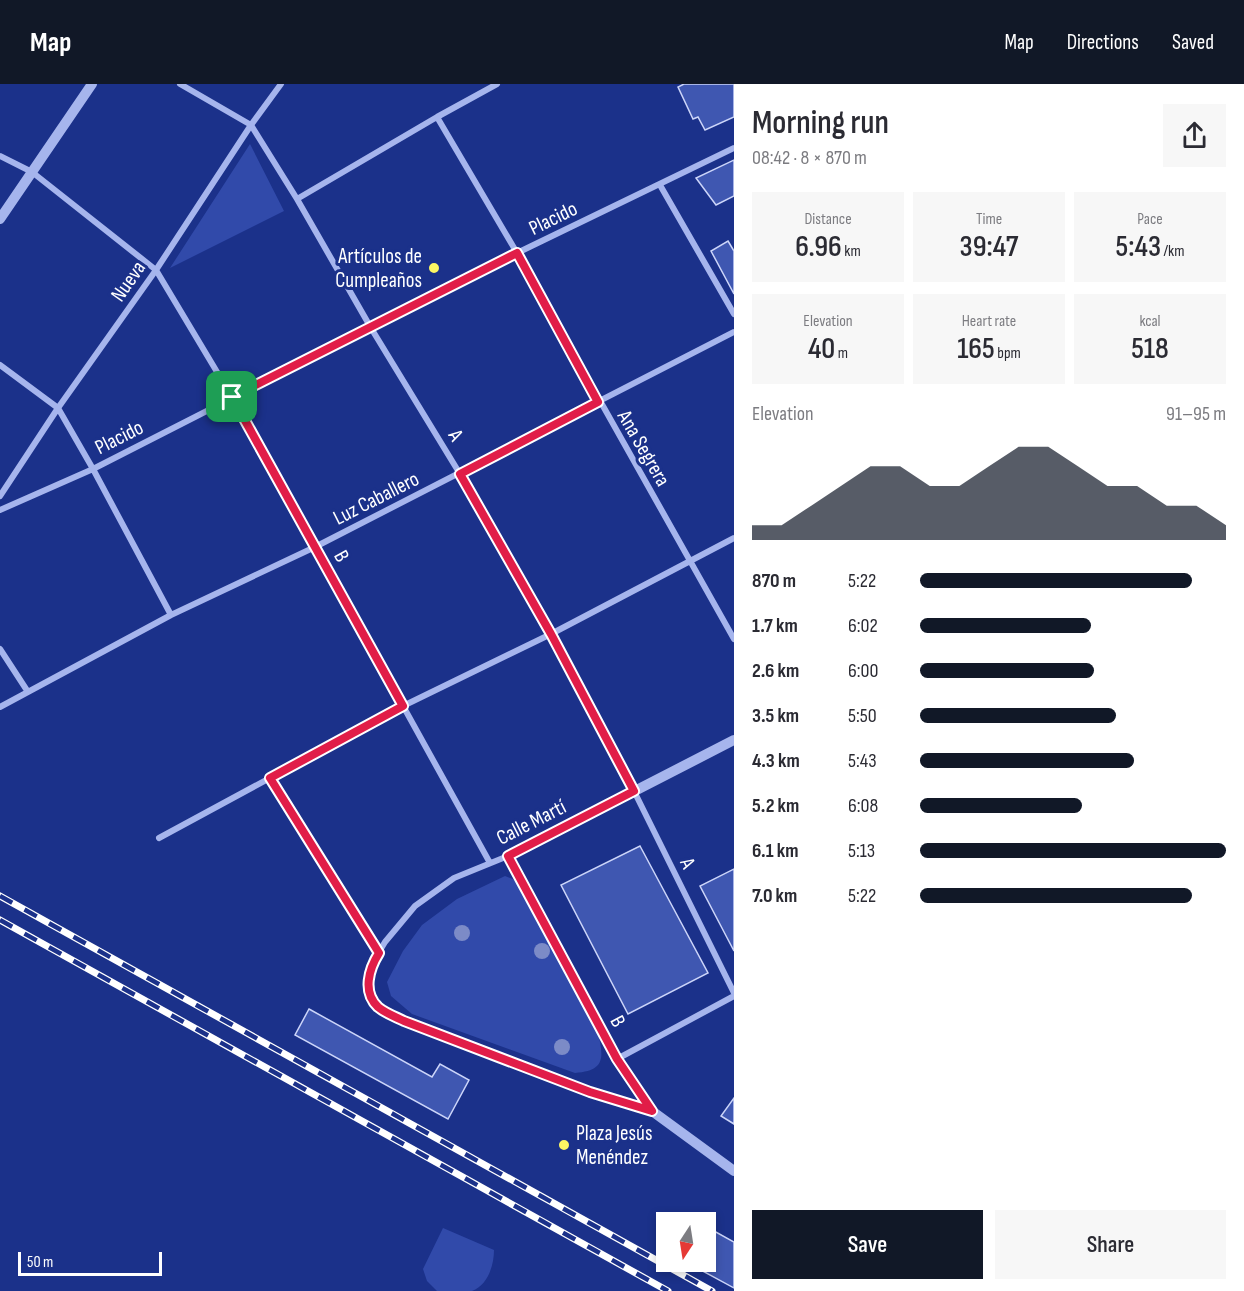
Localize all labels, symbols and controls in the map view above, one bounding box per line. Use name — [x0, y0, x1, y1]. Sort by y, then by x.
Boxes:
text: Map — [30, 26, 71, 59]
text: Map — [1004, 30, 1034, 55]
text: Directions — [1067, 30, 1139, 55]
text: Saved — [1172, 30, 1214, 55]
text: Morning run — [752, 103, 889, 143]
button: share — [1163, 104, 1226, 167]
text: 08:42 · 8 × 870 m — [752, 146, 867, 170]
street label: Placido — [525, 196, 581, 241]
text: Distance — [804, 210, 852, 229]
text: Time — [976, 210, 1002, 229]
text: Pace — [1137, 210, 1163, 229]
text: 6.96 — [795, 229, 842, 265]
text: 39:47 — [960, 229, 1018, 265]
text: 5:43 — [1116, 229, 1161, 265]
text: km — [842, 242, 861, 261]
text: /km — [1161, 242, 1184, 261]
place label: Artículos de Cumpleaños — [335, 244, 422, 293]
street label: Nueva — [106, 256, 151, 306]
marker: Artículos de Cumpleaños — [427, 261, 441, 275]
text: Elevation — [803, 312, 853, 331]
text: Heart rate — [962, 312, 1016, 331]
text: kcal — [1139, 312, 1161, 331]
text: 40 — [808, 331, 835, 367]
text: 165 — [957, 331, 995, 367]
text: 518 — [1131, 331, 1169, 367]
text: m — [835, 344, 848, 363]
text: bpm — [995, 344, 1021, 363]
pin — [206, 371, 257, 422]
icon: arrive — [215, 380, 248, 413]
text: Elevation — [752, 402, 814, 426]
text: 91–95 m — [1166, 402, 1226, 426]
street label: Ana Segrera — [611, 405, 675, 491]
street label: Placido — [91, 415, 147, 460]
street label: A — [442, 424, 469, 446]
street label: Luz Caballero — [329, 466, 423, 531]
street label: B — [328, 546, 355, 566]
text: 870 m — [752, 569, 796, 593]
text: 5:22 — [848, 569, 876, 593]
text: 1.7 km — [752, 614, 798, 638]
text: 6:02 — [848, 614, 878, 638]
text: 2.6 km — [752, 659, 799, 683]
text: 6:00 — [848, 659, 878, 683]
text: 3.5 km — [752, 704, 799, 728]
text: 5:50 — [848, 704, 877, 728]
text: 4.3 km — [752, 749, 800, 773]
text: 5:43 — [848, 749, 877, 773]
street label: Calle Martí — [492, 794, 570, 851]
text: 5.2 km — [752, 794, 799, 818]
text: 6:08 — [848, 794, 878, 818]
text: 6.1 km — [752, 839, 798, 863]
text: 5:13 — [848, 839, 875, 863]
street label: A — [674, 853, 701, 874]
text: 7.0 km — [752, 884, 797, 908]
text: 5:22 — [848, 884, 876, 908]
street label: B — [604, 1011, 631, 1031]
place label: Plaza Jesús Menéndez — [576, 1121, 652, 1170]
marker: Plaza Jesús Menéndez — [557, 1138, 571, 1152]
button: Save — [752, 1210, 983, 1279]
button: Share — [995, 1210, 1226, 1279]
north arrow — [656, 1212, 716, 1272]
map controls — [656, 1212, 716, 1272]
scale bar — [18, 1249, 162, 1276]
text: 50 m — [27, 1253, 53, 1272]

